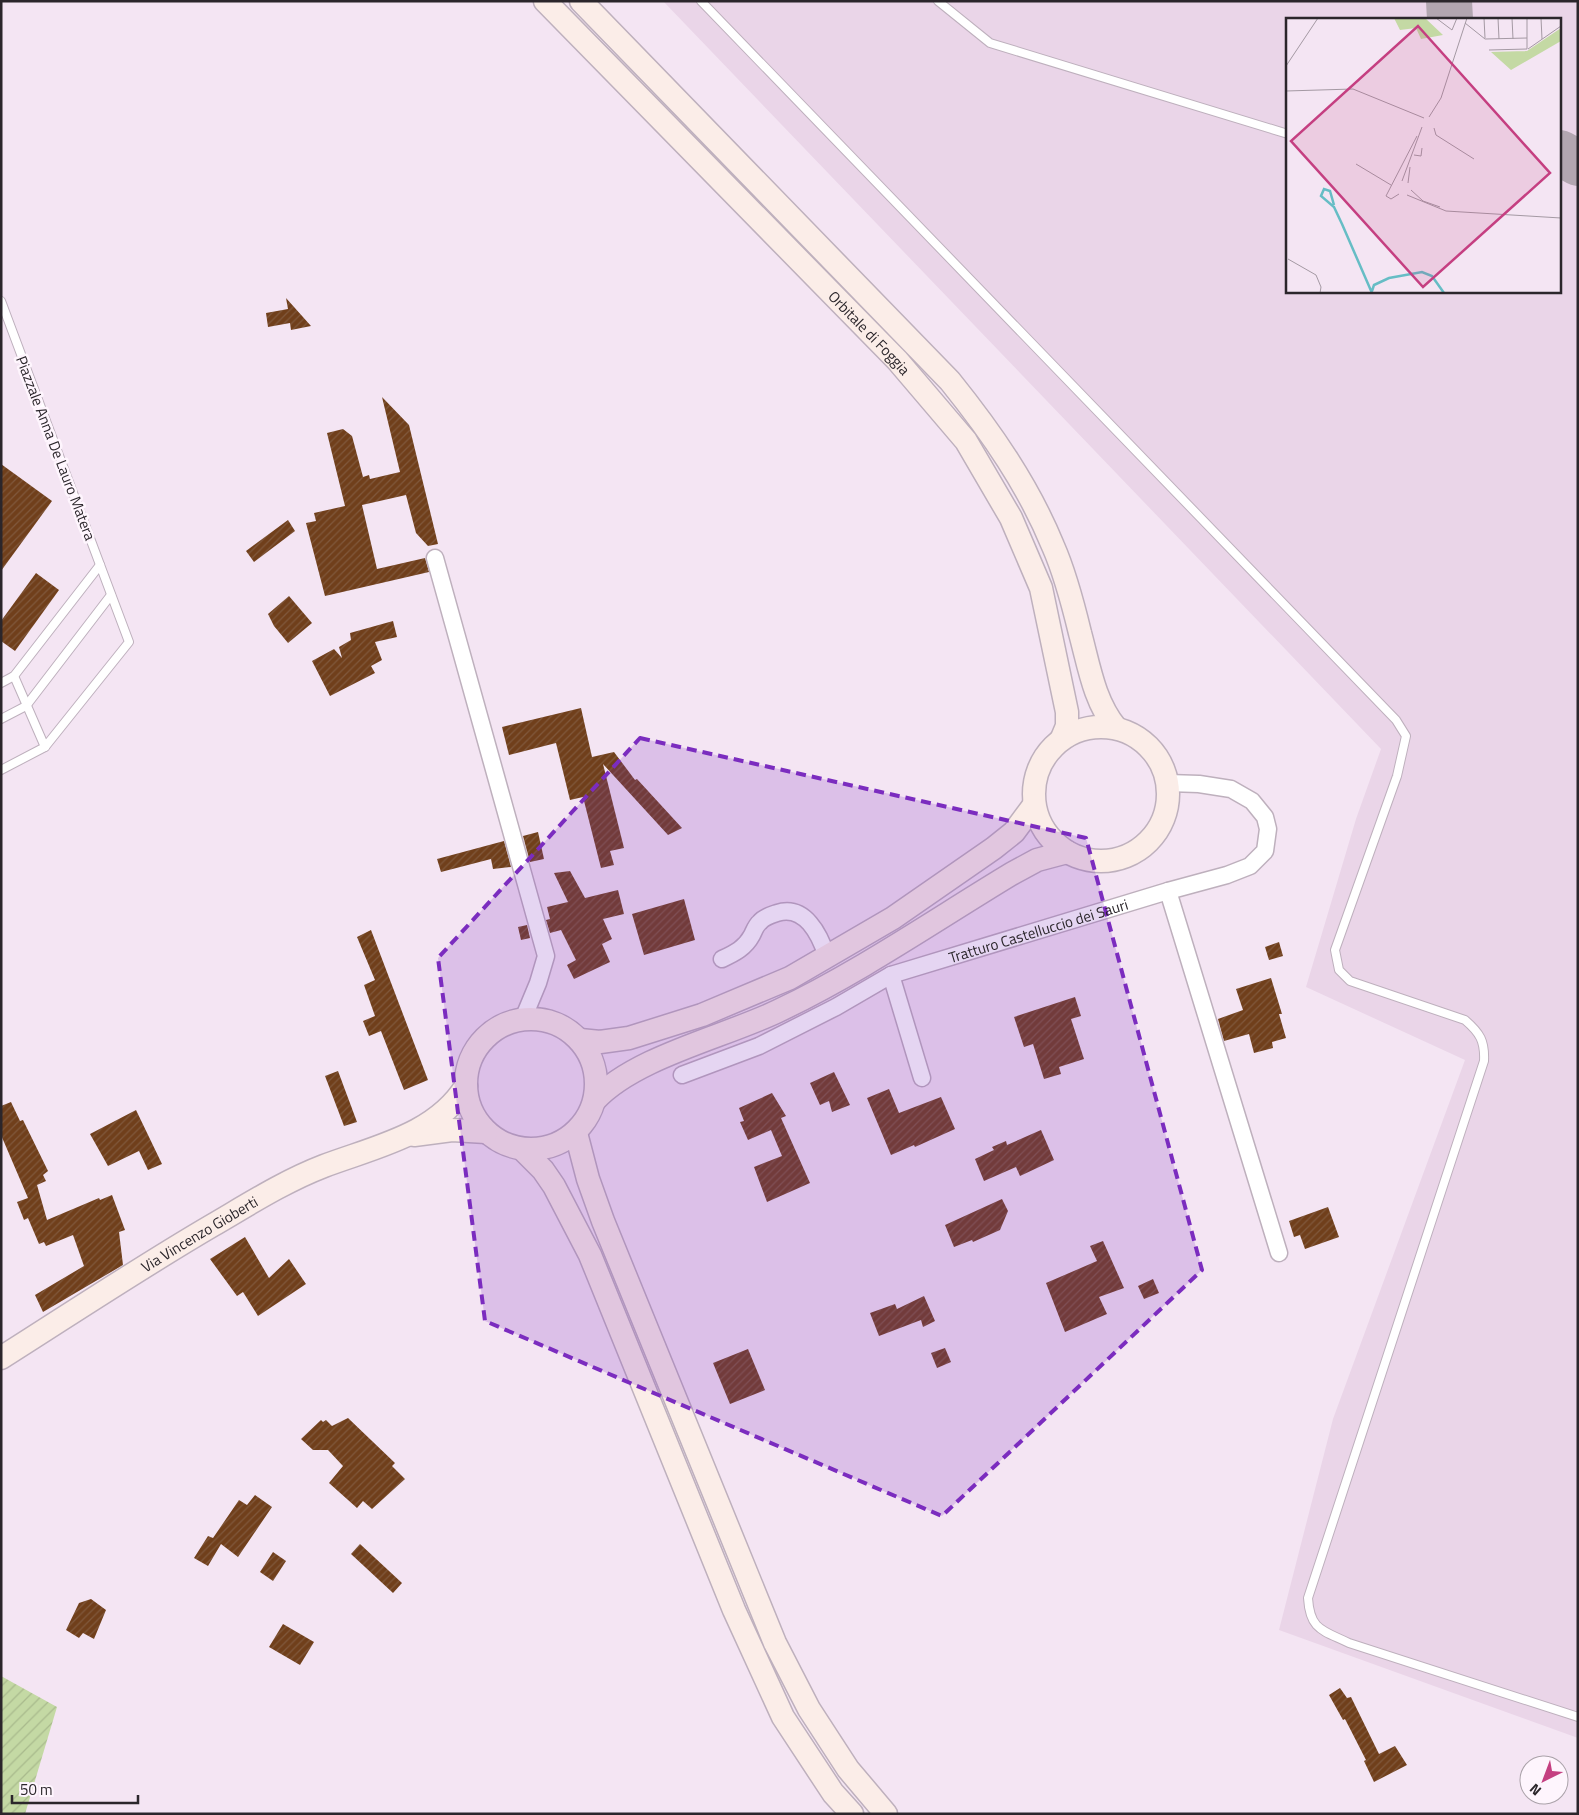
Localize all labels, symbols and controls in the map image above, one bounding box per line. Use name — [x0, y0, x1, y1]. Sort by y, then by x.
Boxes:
inset map — [1286, 18, 1562, 292]
street label: Orbitale di Foggia — [823, 285, 917, 380]
street label: Piazzale Anna De Lauro Matera — [10, 352, 102, 544]
street label: Tratturo Castelluccio dei Sauri — [946, 892, 1131, 968]
street label: Via Vincenzo Gioberti — [136, 1190, 262, 1278]
north arrow — [1519, 1755, 1569, 1805]
scale bar — [12, 1772, 139, 1804]
text: 50 m — [20, 1778, 53, 1801]
text: N — [1524, 1779, 1546, 1801]

